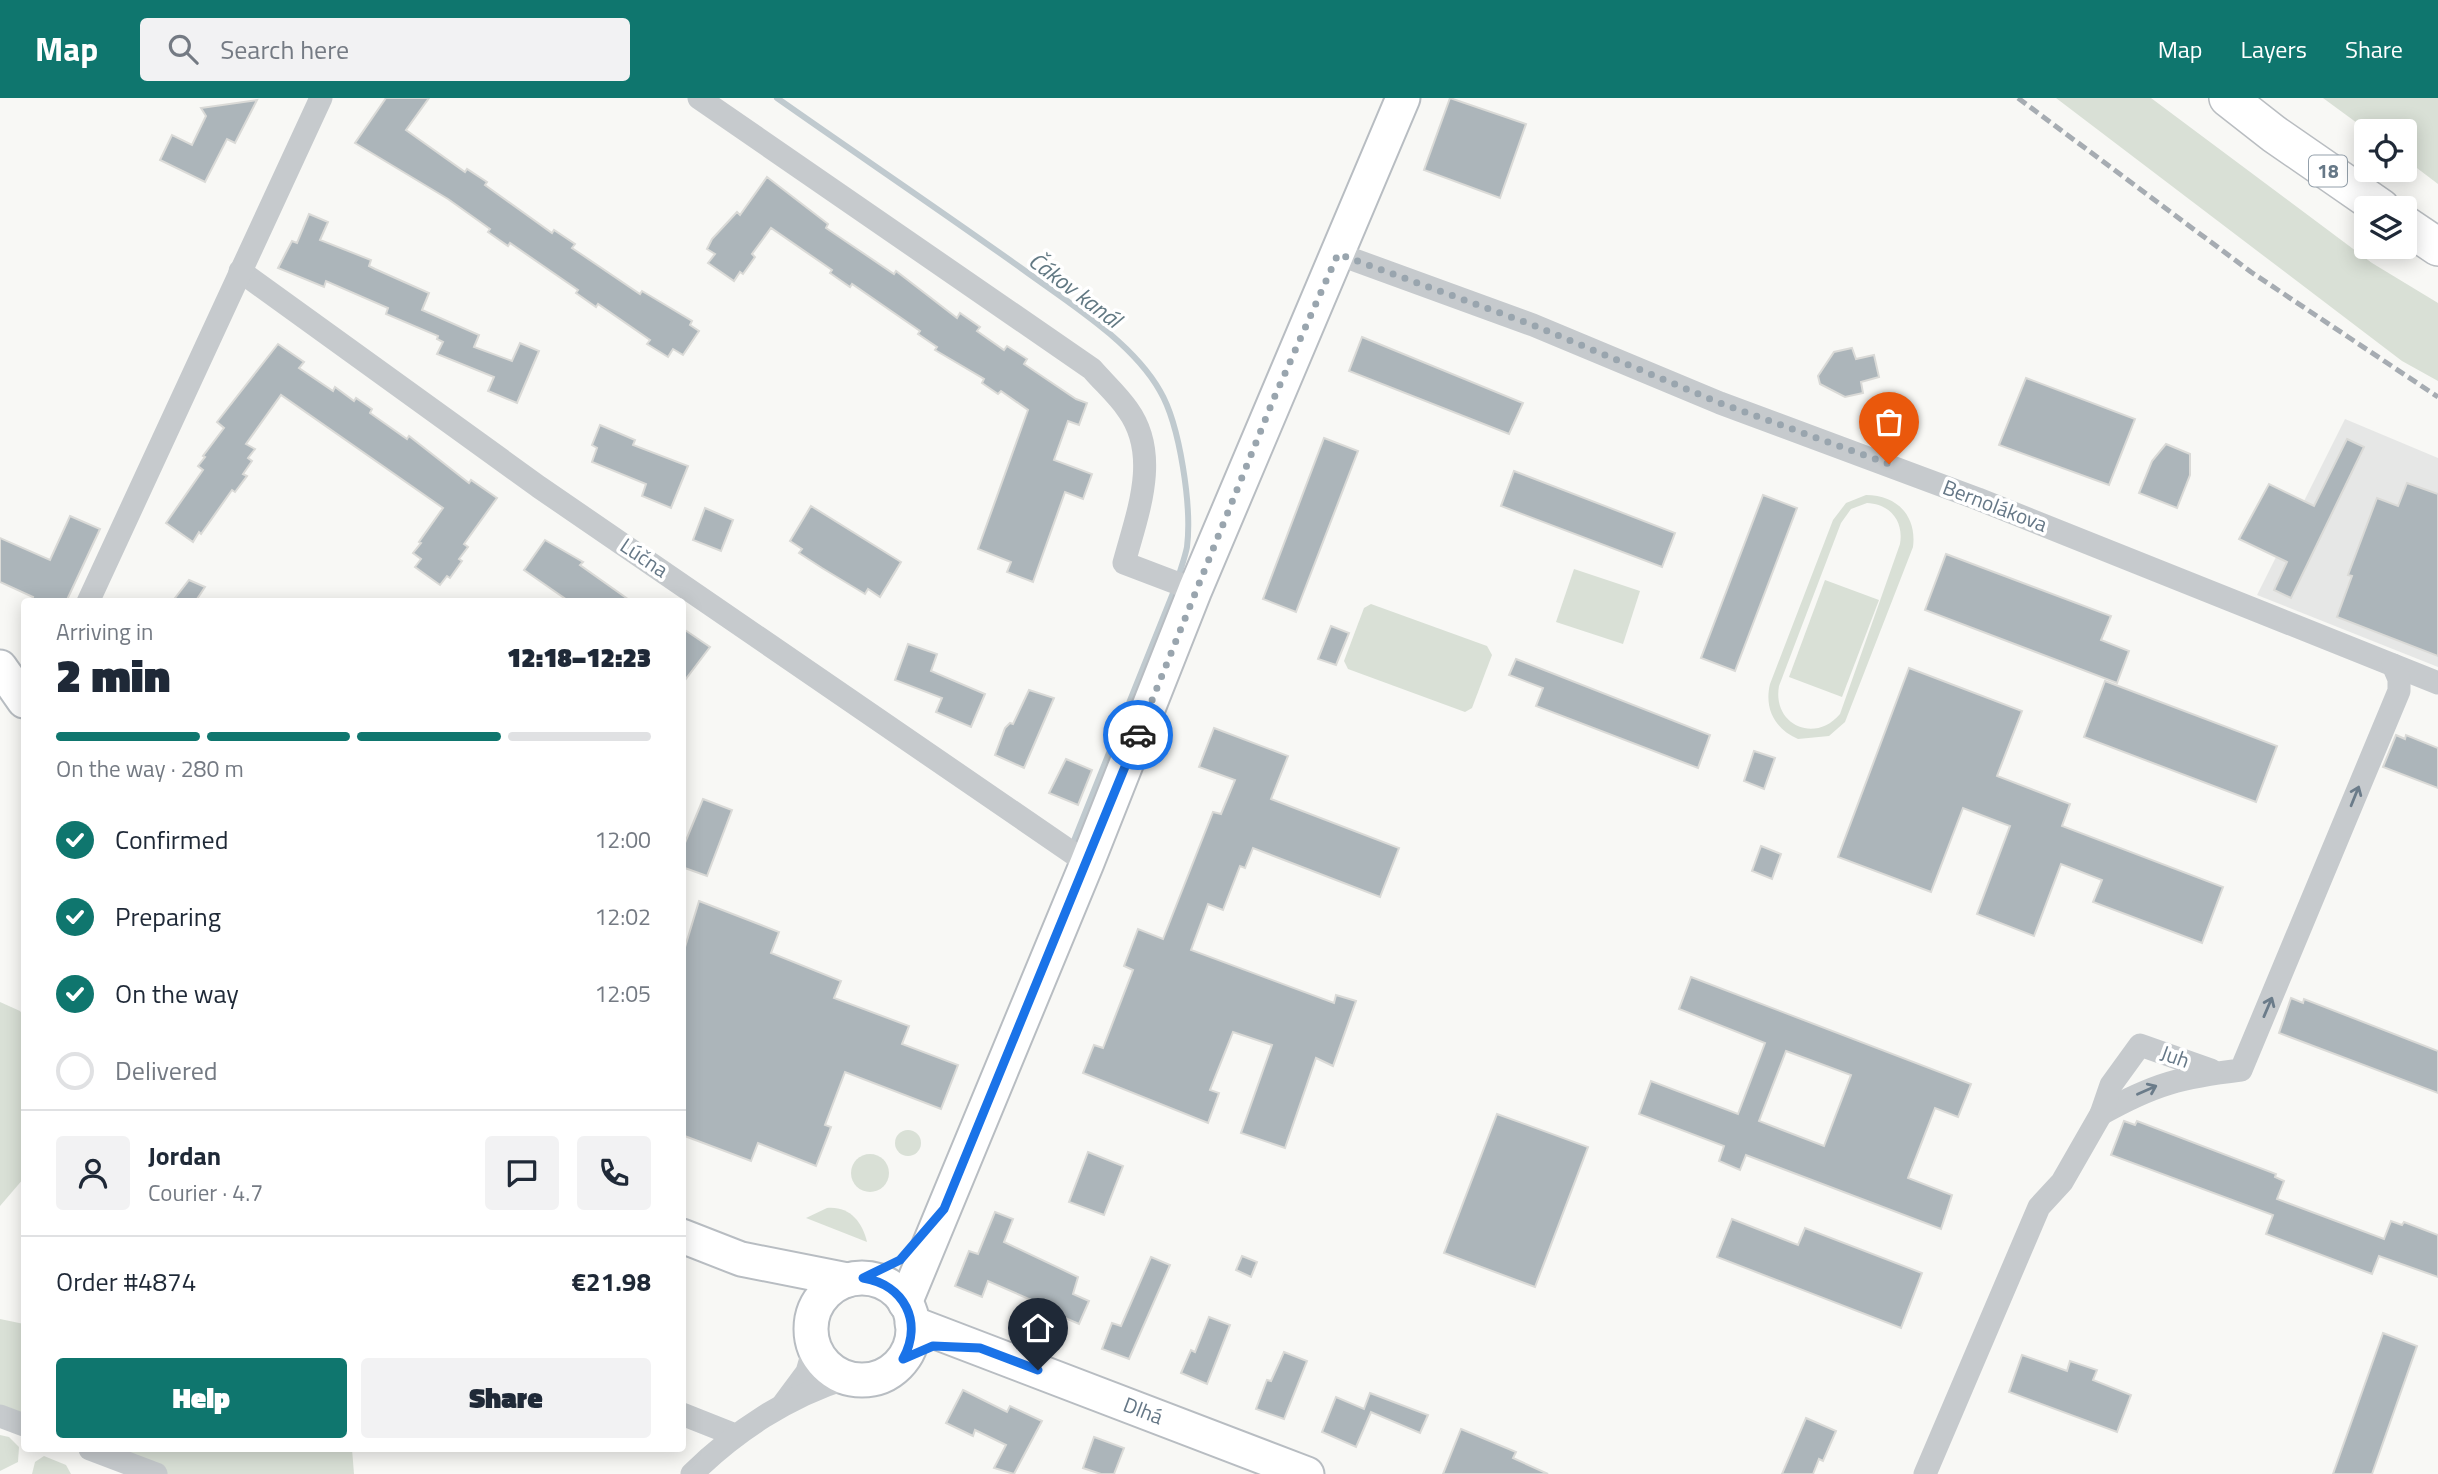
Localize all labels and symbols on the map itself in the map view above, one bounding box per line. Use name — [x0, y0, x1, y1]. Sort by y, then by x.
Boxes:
road number: 18 — [2309, 156, 2347, 186]
water label: Čákov kanál — [1021, 243, 1132, 338]
pin — [1859, 392, 1919, 464]
street label: Bernolákova — [1938, 470, 2053, 540]
street label: Lúčna — [614, 529, 675, 585]
courier — [1103, 700, 1173, 770]
one-way arrow — [2349, 786, 2362, 808]
one-way arrow — [2262, 997, 2275, 1018]
street label: Juh — [2156, 1036, 2194, 1076]
one-way arrow — [2135, 1083, 2157, 1096]
pin — [1008, 1298, 1068, 1370]
street label: Dlhá — [1119, 1388, 1168, 1432]

